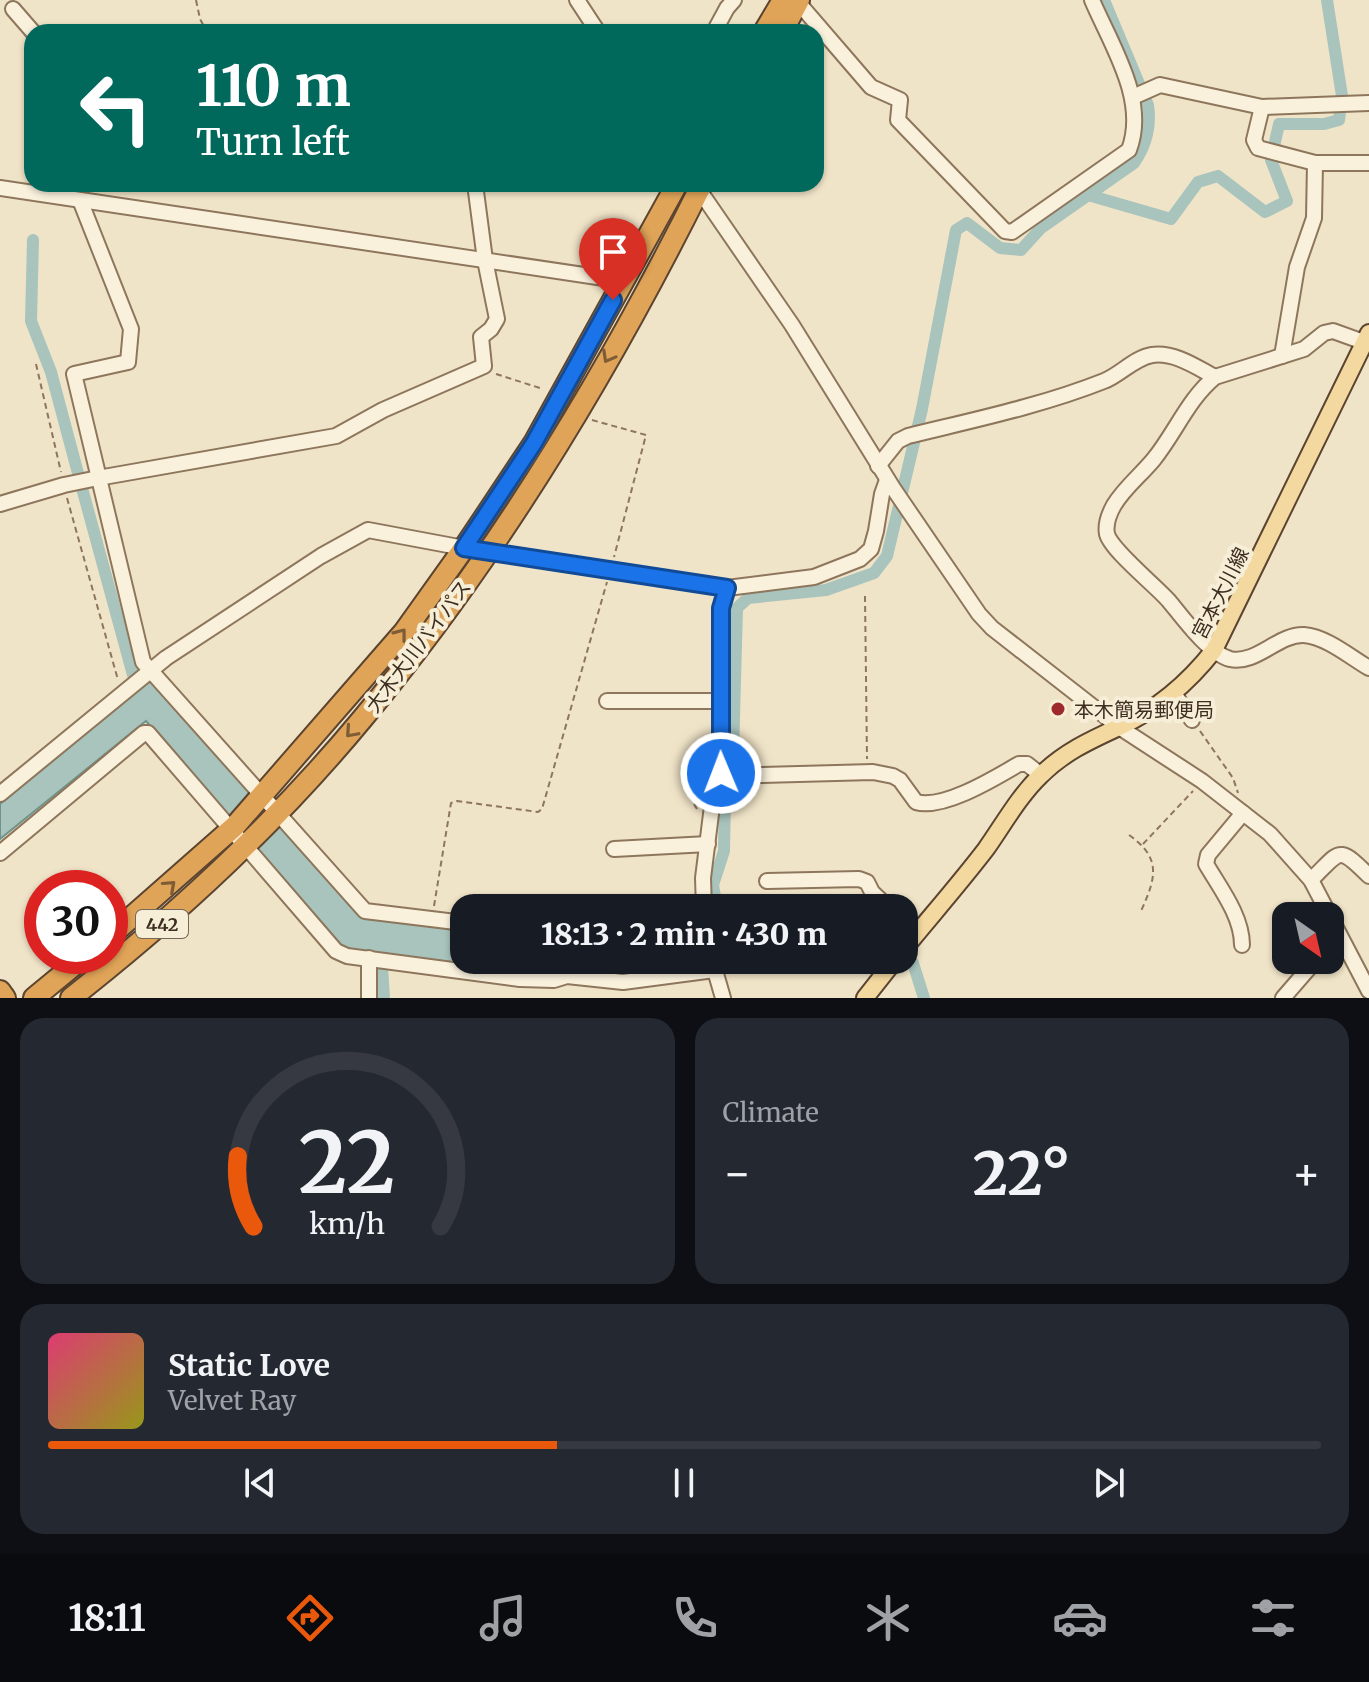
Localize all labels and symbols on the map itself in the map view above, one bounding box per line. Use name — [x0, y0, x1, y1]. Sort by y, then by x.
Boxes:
pin — [579, 218, 647, 300]
one-way arrow — [603, 349, 618, 363]
street label: 宮本大川線 — [1186, 543, 1254, 643]
street label: 大木大川バイパス — [360, 575, 476, 717]
one-way arrow — [392, 628, 406, 643]
place label: 本木簡易郵便局 — [1074, 697, 1214, 722]
marker: 本木簡易郵便局 — [1049, 700, 1067, 718]
one-way arrow — [346, 723, 360, 738]
position arrow — [679, 731, 763, 815]
speed limit sign: 30 — [24, 870, 128, 974]
one-way arrow — [160, 881, 175, 895]
north arrow — [1272, 902, 1344, 974]
road number: 442 — [136, 910, 188, 938]

